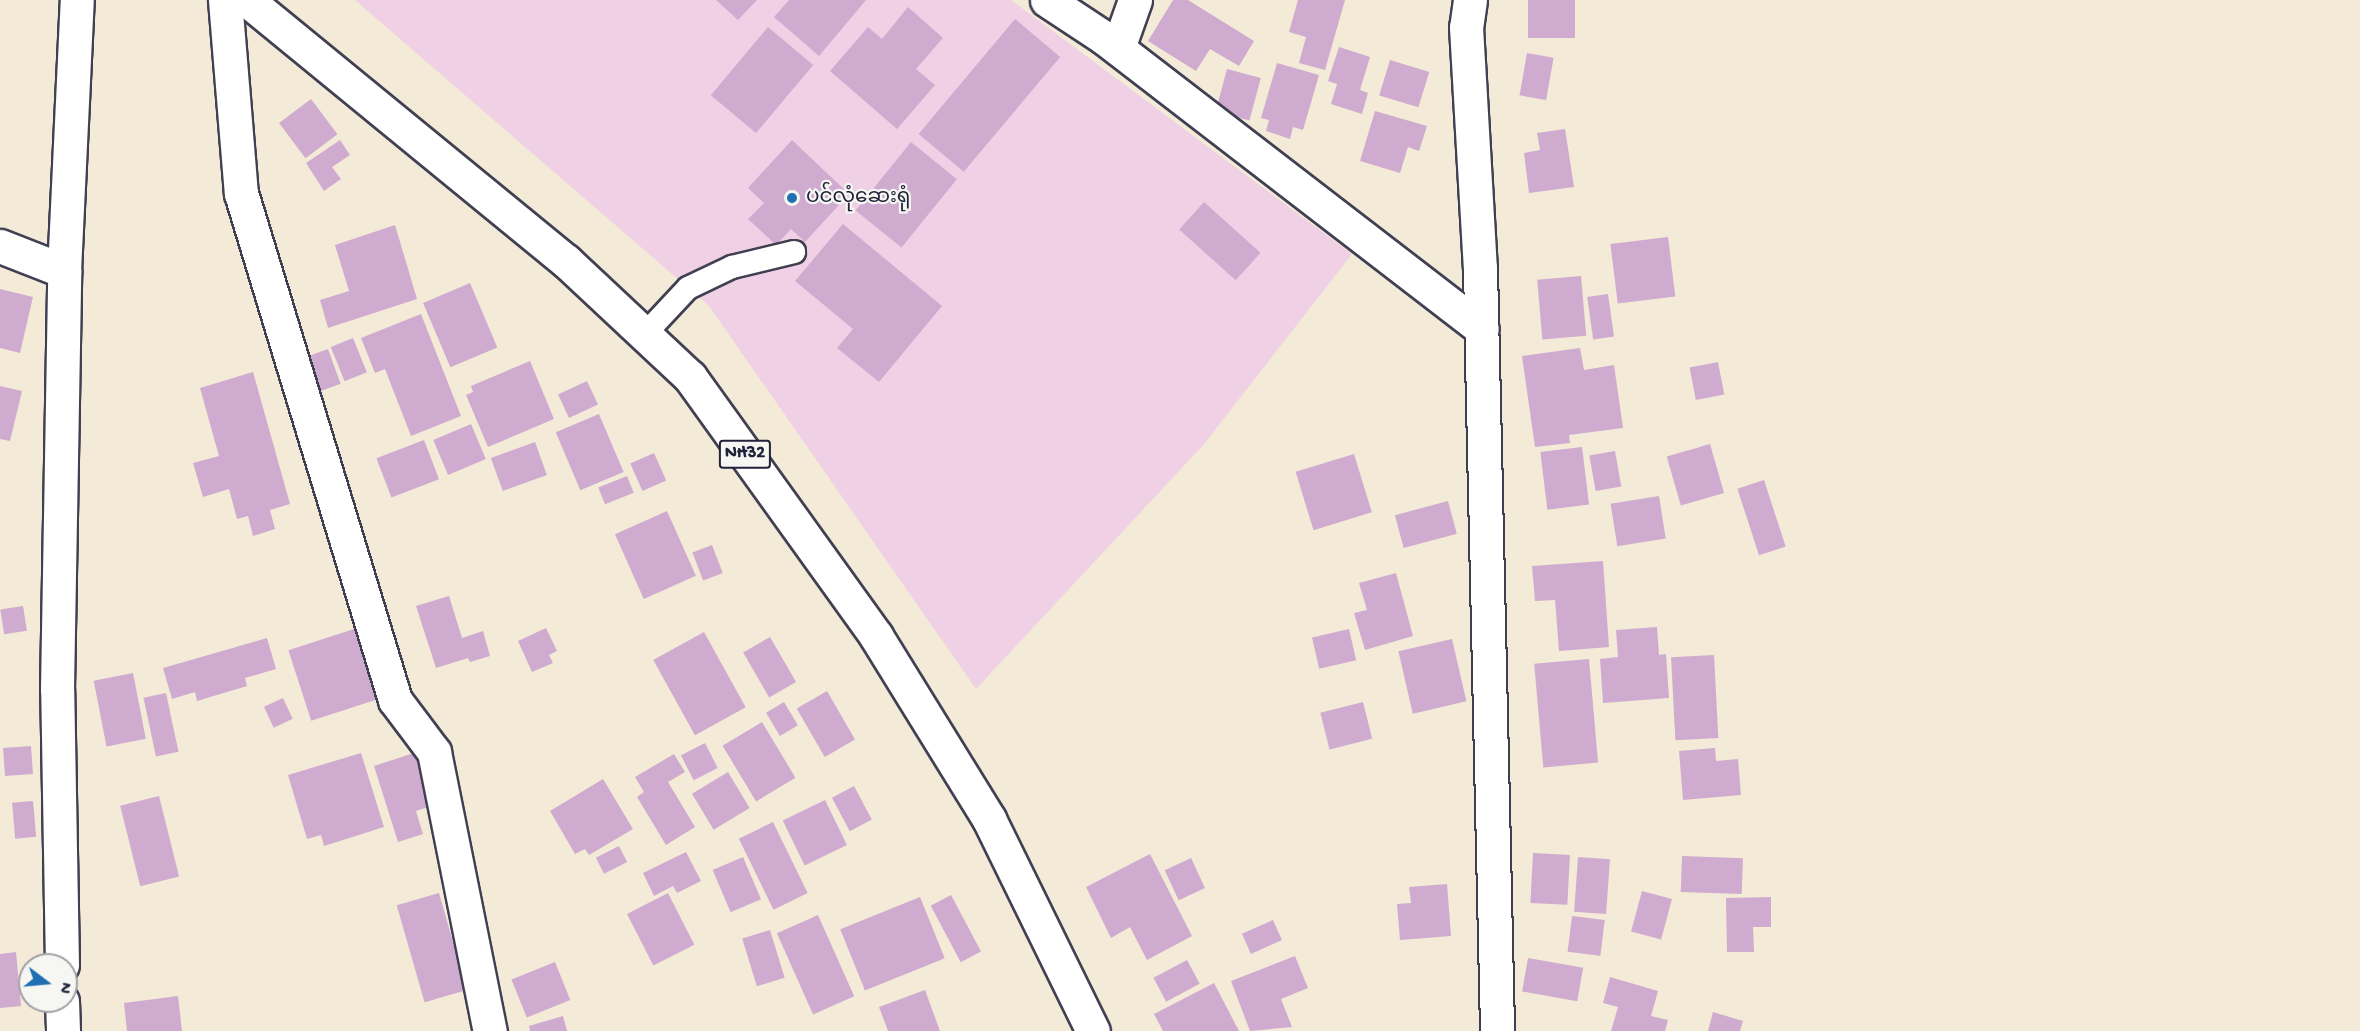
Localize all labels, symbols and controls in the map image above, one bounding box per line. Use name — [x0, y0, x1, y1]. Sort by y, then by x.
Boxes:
place label: ပင်လုံဆေးရုံ — [806, 186, 910, 210]
marker: ပင်လုံဆေးရုံ — [783, 189, 801, 207]
road number: NH32 — [718, 439, 772, 469]
north arrow — [18, 953, 78, 1013]
text: N — [53, 980, 74, 995]

